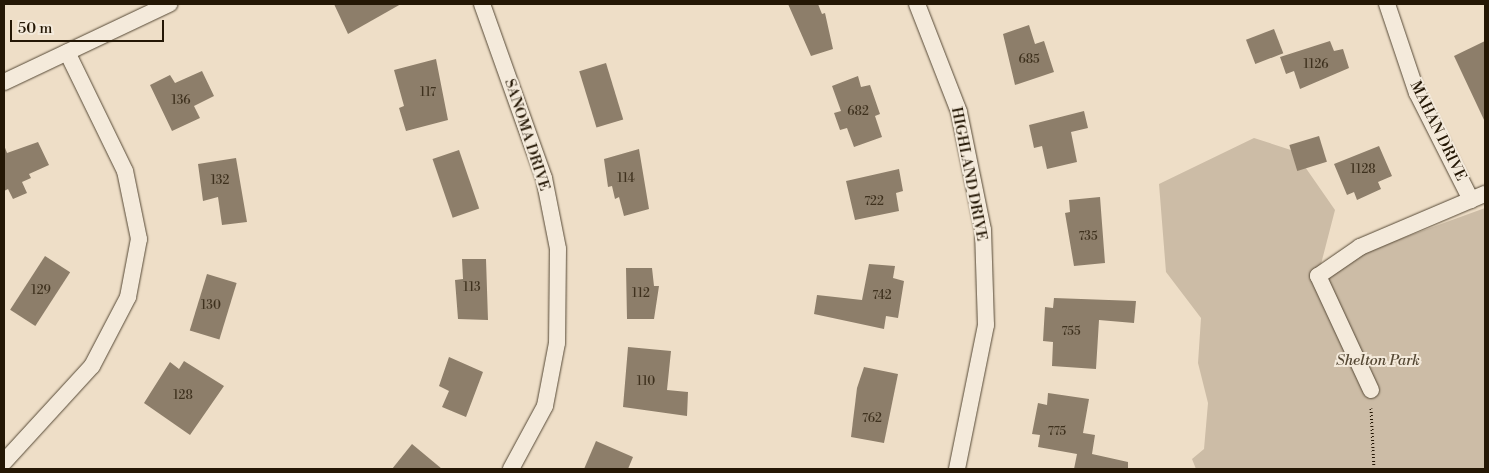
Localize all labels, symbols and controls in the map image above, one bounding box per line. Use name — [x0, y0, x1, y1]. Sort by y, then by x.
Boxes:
scale bar — [12, 10, 166, 42]
text: 50 m — [18, 19, 52, 38]
house number: 685 — [1018, 53, 1040, 67]
house number: 1126 — [1303, 58, 1329, 72]
street label: SANOMA DRIVE — [500, 77, 554, 193]
street label: MAHAN DRIVE — [1406, 78, 1470, 184]
house number: 117 — [420, 86, 436, 100]
house number: 136 — [171, 94, 191, 108]
house number: 682 — [847, 105, 869, 119]
street label: HIGHLAND DRIVE — [947, 105, 991, 243]
house number: 1128 — [1350, 163, 1376, 177]
house number: 114 — [617, 172, 635, 186]
house number: 132 — [211, 174, 229, 188]
house number: 722 — [864, 195, 884, 209]
house number: 735 — [1078, 230, 1098, 244]
house number: 113 — [463, 281, 481, 295]
house number: 129 — [31, 284, 51, 298]
house number: 112 — [632, 287, 650, 301]
house number: 742 — [872, 289, 892, 303]
house number: 130 — [201, 299, 221, 313]
house number: 755 — [1061, 325, 1081, 339]
park label: Shelton Park — [1336, 352, 1420, 370]
house number: 110 — [637, 375, 655, 389]
house number: 128 — [173, 389, 193, 403]
house number: 762 — [862, 412, 882, 426]
house number: 775 — [1048, 425, 1066, 439]

